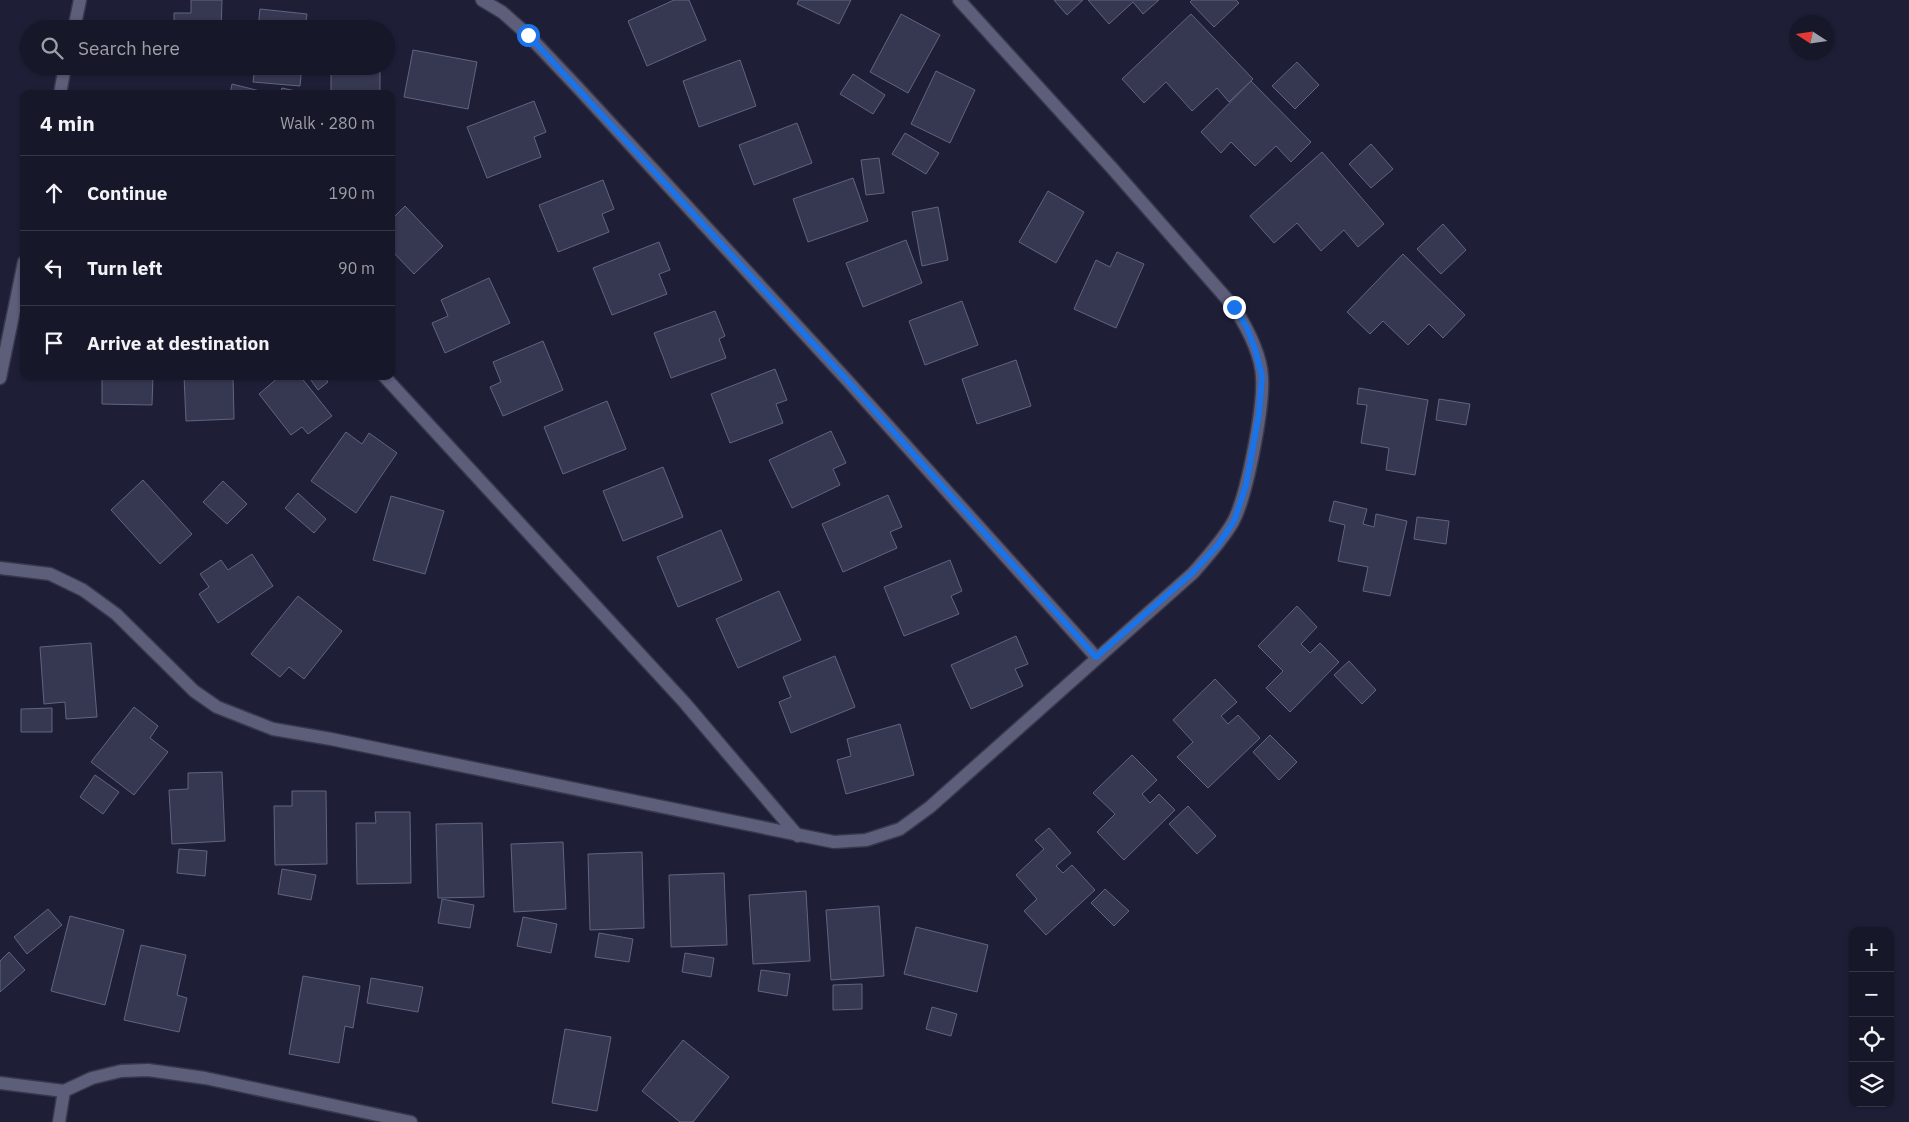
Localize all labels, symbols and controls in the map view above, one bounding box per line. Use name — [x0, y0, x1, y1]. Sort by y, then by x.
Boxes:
north arrow — [1789, 15, 1834, 60]
search box — [20, 20, 395, 75]
route start — [517, 24, 540, 47]
icon: search — [38, 34, 66, 62]
text: Search here — [78, 36, 180, 60]
text: 4 min — [40, 109, 95, 137]
text: Walk · 280 m — [280, 113, 375, 133]
icon: ahead — [40, 179, 68, 207]
text: Continue — [87, 181, 167, 205]
text: 190 m — [328, 183, 375, 203]
icon: left — [40, 254, 68, 282]
text: Turn left — [87, 256, 163, 280]
text: 90 m — [338, 258, 375, 278]
route end — [1223, 296, 1246, 319]
icon: arrive — [40, 329, 68, 357]
text: Arrive at destination — [87, 331, 270, 355]
map controls — [1849, 927, 1894, 1107]
button: + — [1849, 927, 1894, 972]
button: − — [1849, 972, 1894, 1017]
button: locate — [1849, 1017, 1894, 1062]
button: layers — [1849, 1062, 1894, 1107]

